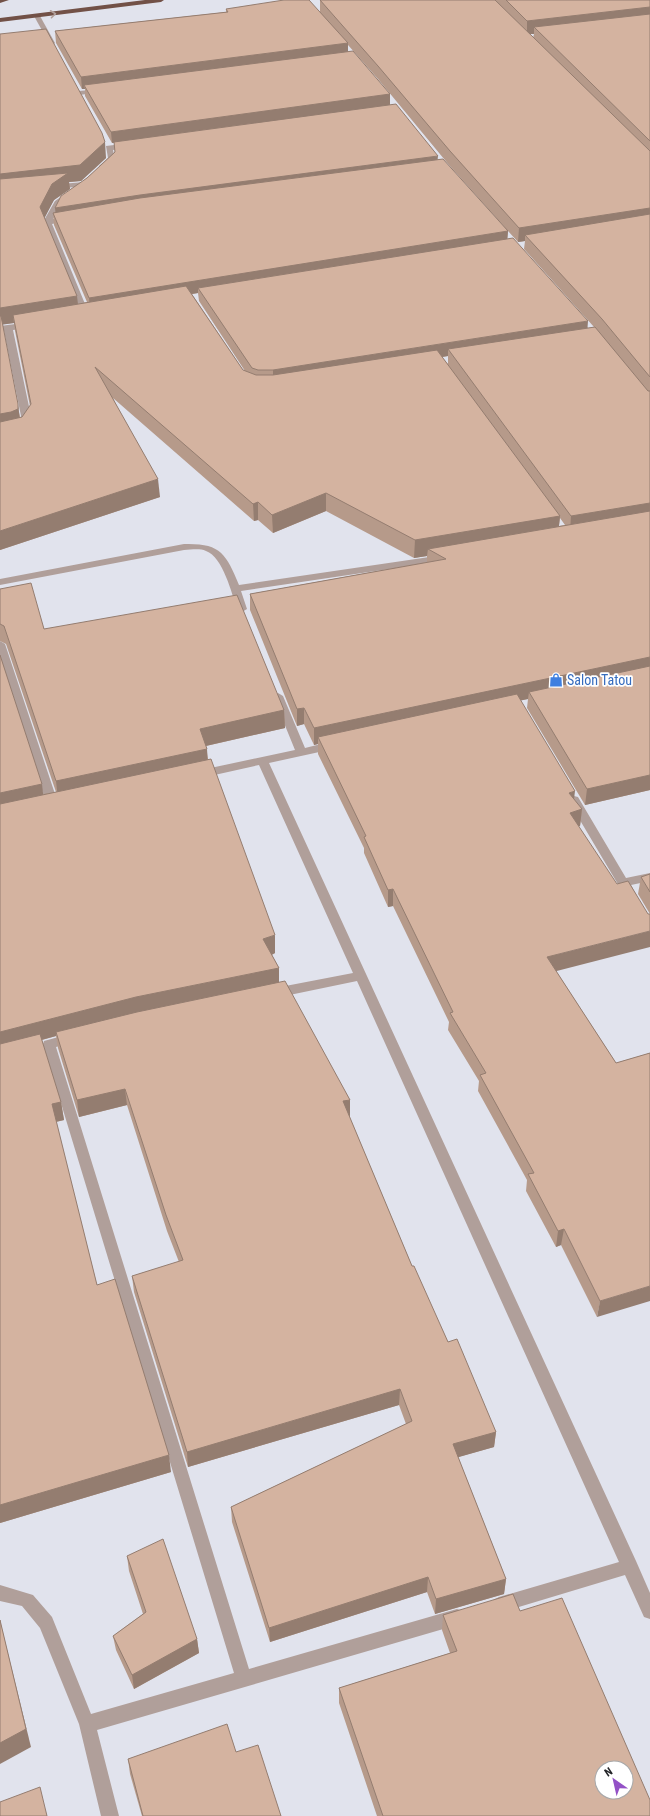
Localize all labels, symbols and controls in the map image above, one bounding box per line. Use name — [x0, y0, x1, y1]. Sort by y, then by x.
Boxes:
one-way arrow — [50, 10, 56, 19]
shop icon: Salon Tatou — [548, 672, 564, 688]
place label: Salon Tatou — [567, 672, 632, 688]
north arrow — [594, 1760, 634, 1800]
text: N — [602, 1765, 615, 1779]

